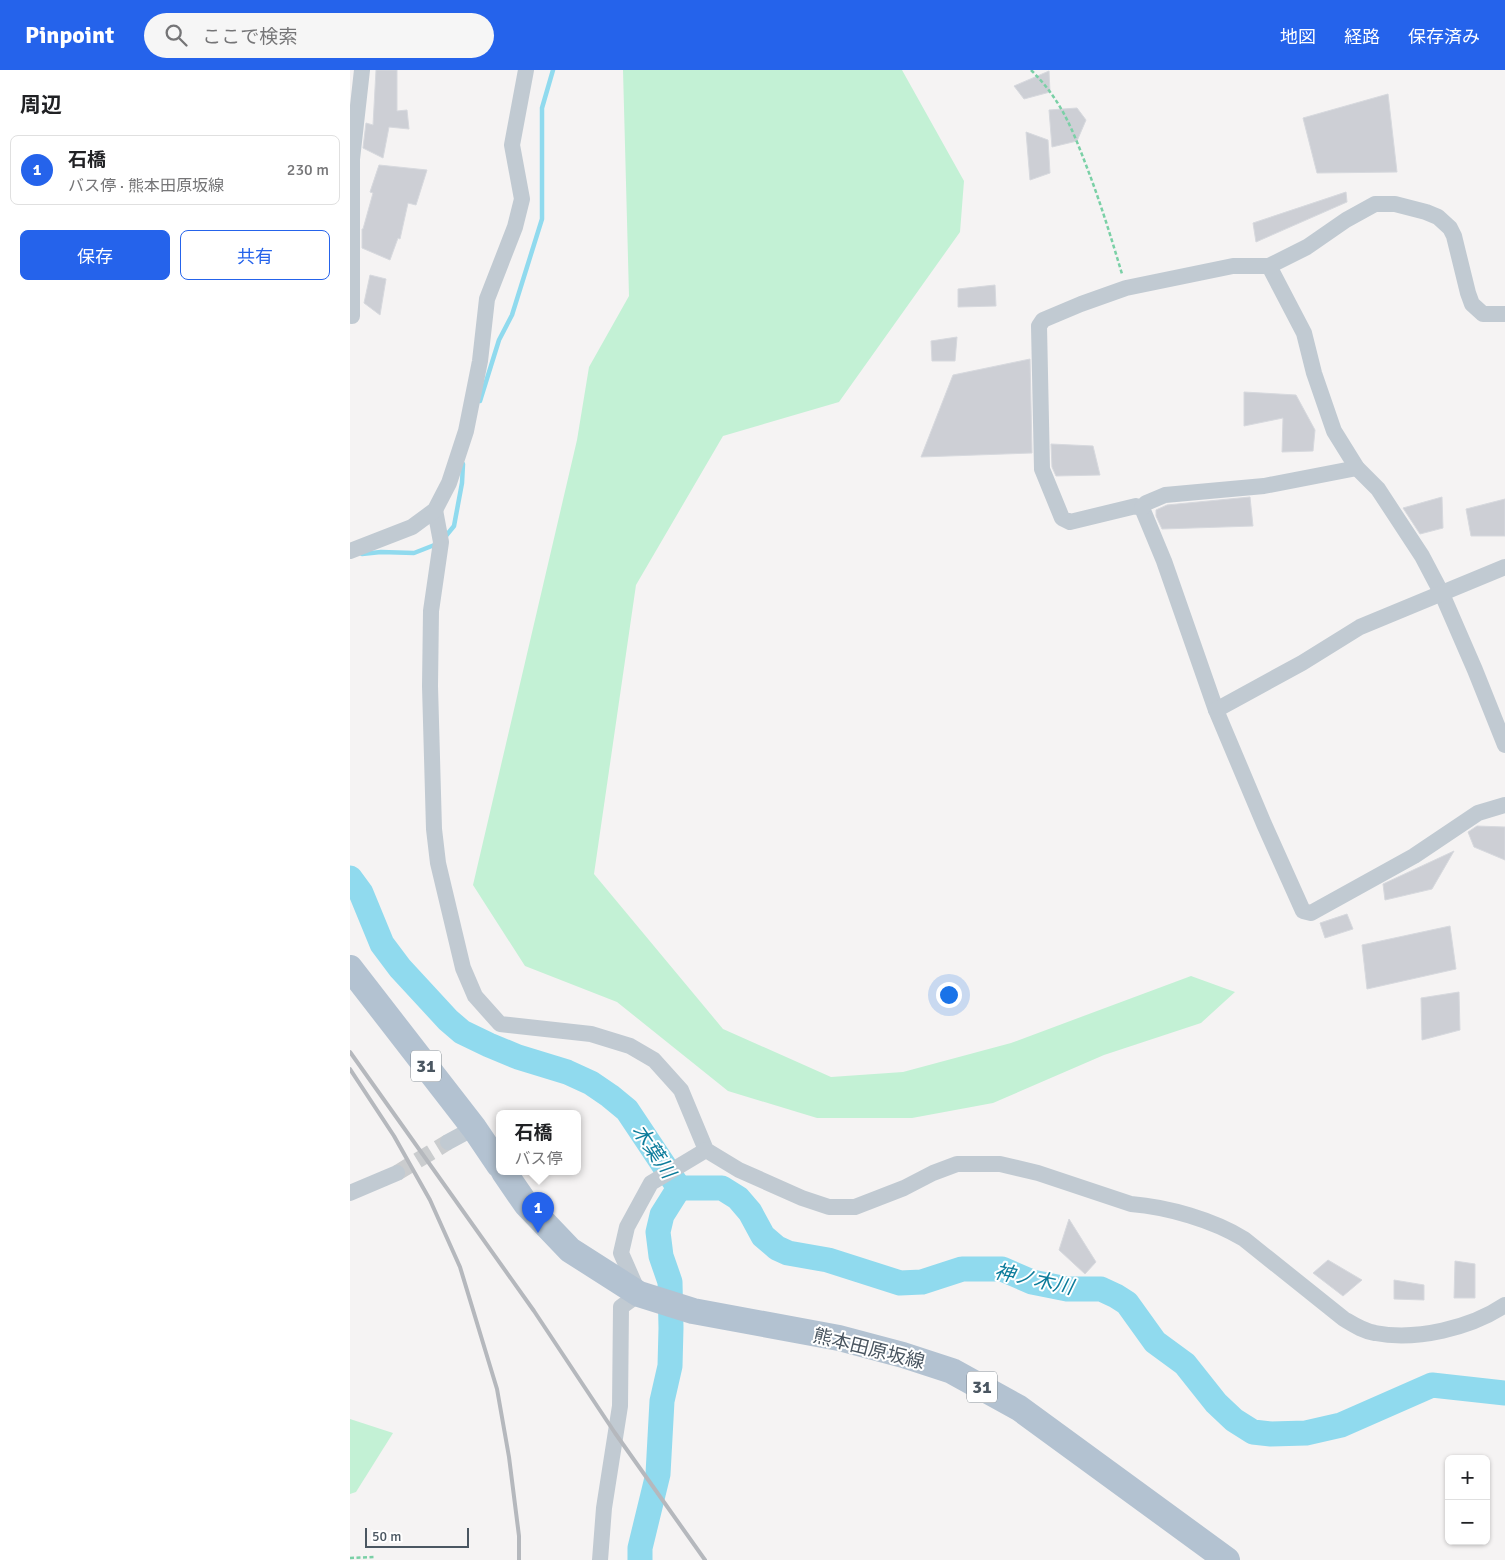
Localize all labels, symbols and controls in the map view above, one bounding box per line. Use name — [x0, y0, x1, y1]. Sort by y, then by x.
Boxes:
search box — [144, 13, 494, 58]
text: Pinpoint — [25, 20, 114, 50]
icon: search — [162, 21, 190, 49]
text: ここで検索 — [202, 25, 297, 49]
text: 地図 — [1280, 26, 1316, 48]
text: 経路 — [1344, 26, 1380, 48]
text: 保存済み — [1408, 26, 1480, 48]
text: 周辺 — [20, 92, 62, 118]
text: 石橋 — [68, 148, 106, 172]
text: 1 — [33, 160, 41, 180]
text: 230 m — [287, 160, 329, 180]
text: バス停 · 熊本田原坂線 — [68, 176, 224, 196]
button: 保存 — [20, 230, 170, 280]
button: 共有 — [180, 230, 330, 280]
your location — [936, 982, 962, 1008]
road number: 31 — [411, 1050, 441, 1081]
popup — [496, 1110, 581, 1175]
water label: 木葉川 — [626, 1119, 682, 1185]
text: 石橋 — [514, 1121, 553, 1145]
text: バス停 — [514, 1149, 563, 1169]
pin: 1 — [522, 1192, 554, 1233]
water label: 神ノ木川 — [992, 1259, 1078, 1300]
street label: 熊本田原坂線 — [811, 1324, 927, 1374]
road number: 31 — [967, 1371, 997, 1402]
map controls — [1445, 1455, 1490, 1545]
button: + — [1445, 1455, 1490, 1500]
button: − — [1445, 1500, 1490, 1545]
scale bar — [365, 1525, 469, 1548]
text: 50 m — [372, 1528, 401, 1545]

